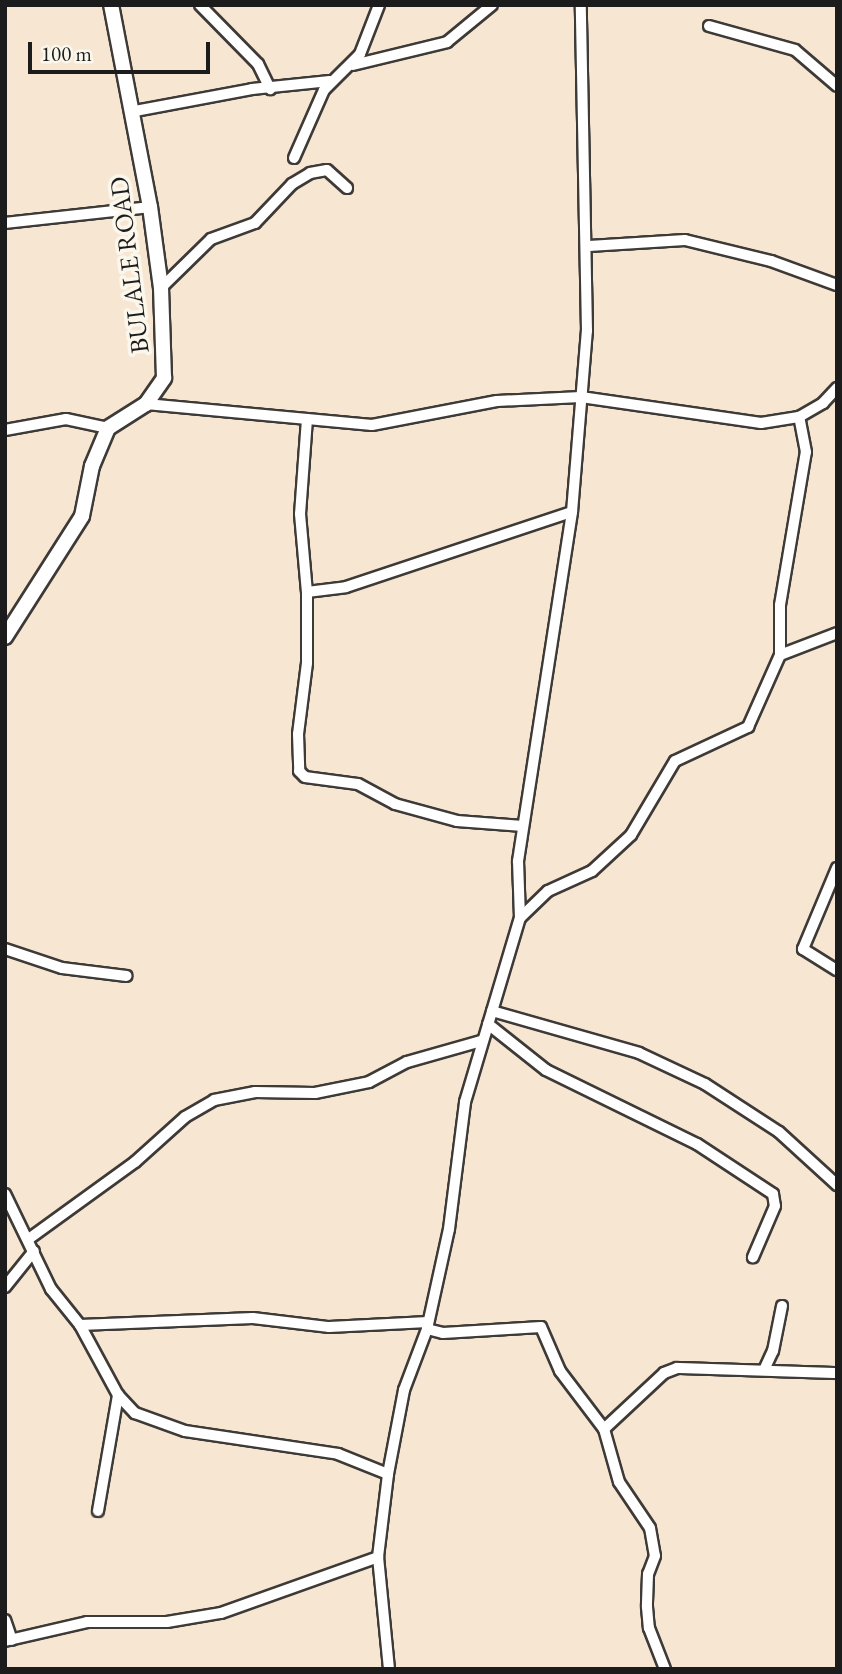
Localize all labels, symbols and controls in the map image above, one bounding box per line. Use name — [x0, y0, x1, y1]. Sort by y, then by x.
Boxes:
scale bar — [32, 28, 214, 72]
text: 100 m — [41, 40, 92, 67]
street label: BULALE ROAD — [104, 175, 156, 355]

